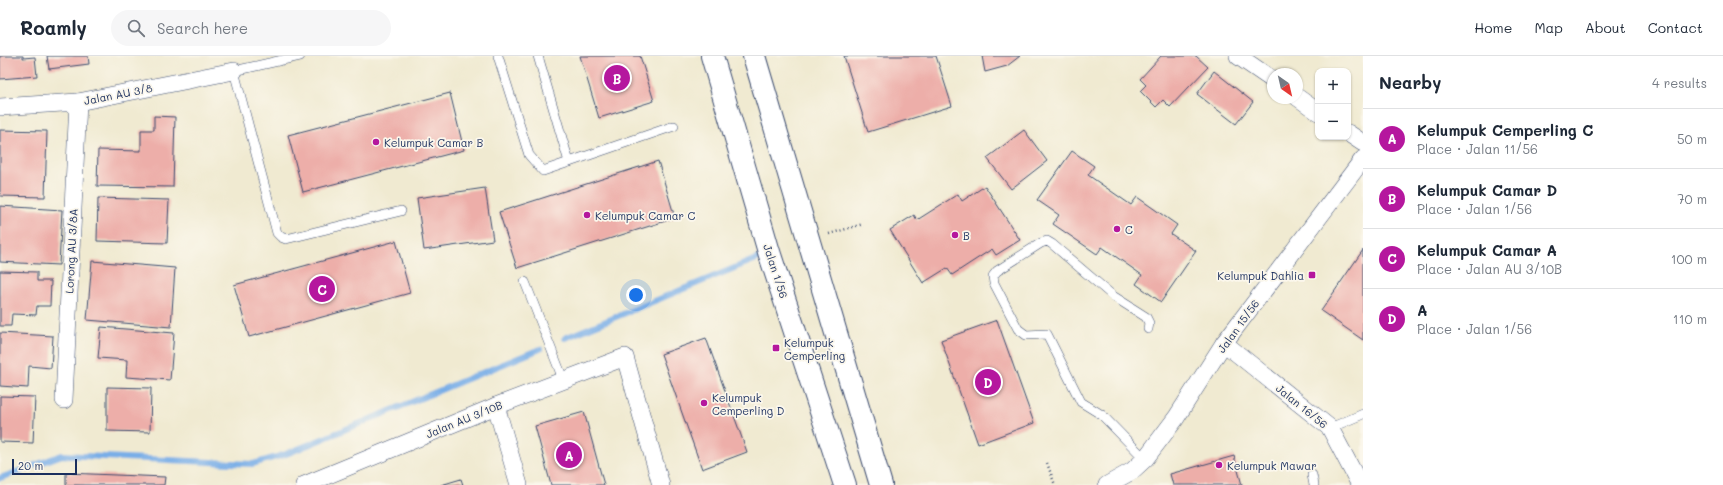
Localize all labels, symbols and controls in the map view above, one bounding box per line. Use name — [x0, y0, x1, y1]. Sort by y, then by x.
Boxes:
search box — [111, 10, 391, 46]
text: Roamly — [20, 15, 87, 40]
icon: search — [125, 17, 147, 39]
text: Search here — [157, 18, 248, 38]
text: Home — [1474, 18, 1512, 37]
text: Map — [1534, 18, 1563, 37]
text: About — [1585, 18, 1626, 37]
text: Contact — [1648, 18, 1703, 37]
pin: B — [604, 63, 630, 93]
north arrow — [1267, 68, 1303, 104]
map controls — [1315, 68, 1351, 140]
button: + — [1315, 68, 1351, 104]
text: Nearby — [1379, 71, 1441, 93]
text: 4 results — [1652, 74, 1707, 91]
street label: Jalan AU 3/8 — [82, 80, 154, 108]
button: − — [1315, 104, 1351, 140]
text: Kelumpuk Cemperling C — [1417, 120, 1593, 140]
text: A — [1387, 130, 1397, 147]
text: 50 m — [1677, 130, 1707, 147]
place label: Kelumpuk Camar B — [384, 135, 484, 150]
marker: Kelumpuk Camar B — [371, 137, 381, 147]
text: Place · Jalan 11/56 — [1417, 140, 1538, 157]
text: Kelumpuk Camar D — [1417, 180, 1557, 200]
text: B — [1388, 190, 1396, 207]
text: 70 m — [1677, 190, 1707, 207]
text: Place · Jalan 1/56 — [1417, 200, 1532, 217]
street label: Lorong AU 3/8A — [61, 208, 81, 294]
place label: Kelumpuk Camar C — [595, 208, 696, 223]
marker: Kelumpuk Camar C — [582, 210, 592, 220]
place label: C — [1125, 222, 1133, 237]
marker: C — [1112, 224, 1122, 234]
place label: B — [963, 228, 970, 243]
marker: B — [950, 230, 960, 240]
text: Kelumpuk Camar A — [1417, 240, 1557, 260]
street label: Jalan 1/56 — [760, 242, 792, 300]
text: C — [1387, 250, 1397, 267]
text: 100 m — [1671, 250, 1707, 267]
text: Place · Jalan AU 3/10B — [1417, 260, 1562, 277]
place label: Kelumpuk Dahlia — [1217, 268, 1304, 283]
marker: Kelumpuk Dahlia — [1307, 270, 1317, 280]
pin: C — [309, 274, 335, 304]
your location — [626, 285, 646, 305]
street label: Jalan 15/56 — [1214, 296, 1262, 356]
text: A — [1417, 300, 1427, 320]
text: D — [1387, 310, 1397, 327]
text: 110 m — [1673, 310, 1707, 327]
text: Place · Jalan 1/56 — [1417, 320, 1532, 337]
place label: Kelumpuk Cemperling — [784, 335, 845, 363]
marker: Kelumpuk Cemperling — [771, 343, 781, 353]
pin: D — [975, 367, 1001, 397]
street label: Jalan 16/56 — [1273, 381, 1331, 431]
place label: Kelumpuk Cemperling D — [712, 390, 784, 418]
street label: Jalan AU 3/10B — [423, 397, 505, 441]
marker: Kelumpuk Cemperling D — [699, 398, 709, 408]
pin: A — [556, 440, 582, 470]
scale bar — [12, 457, 77, 476]
text: 20 m — [18, 458, 43, 473]
place label: Kelumpuk Mawar — [1227, 458, 1317, 473]
marker: Kelumpuk Mawar — [1214, 460, 1224, 470]

